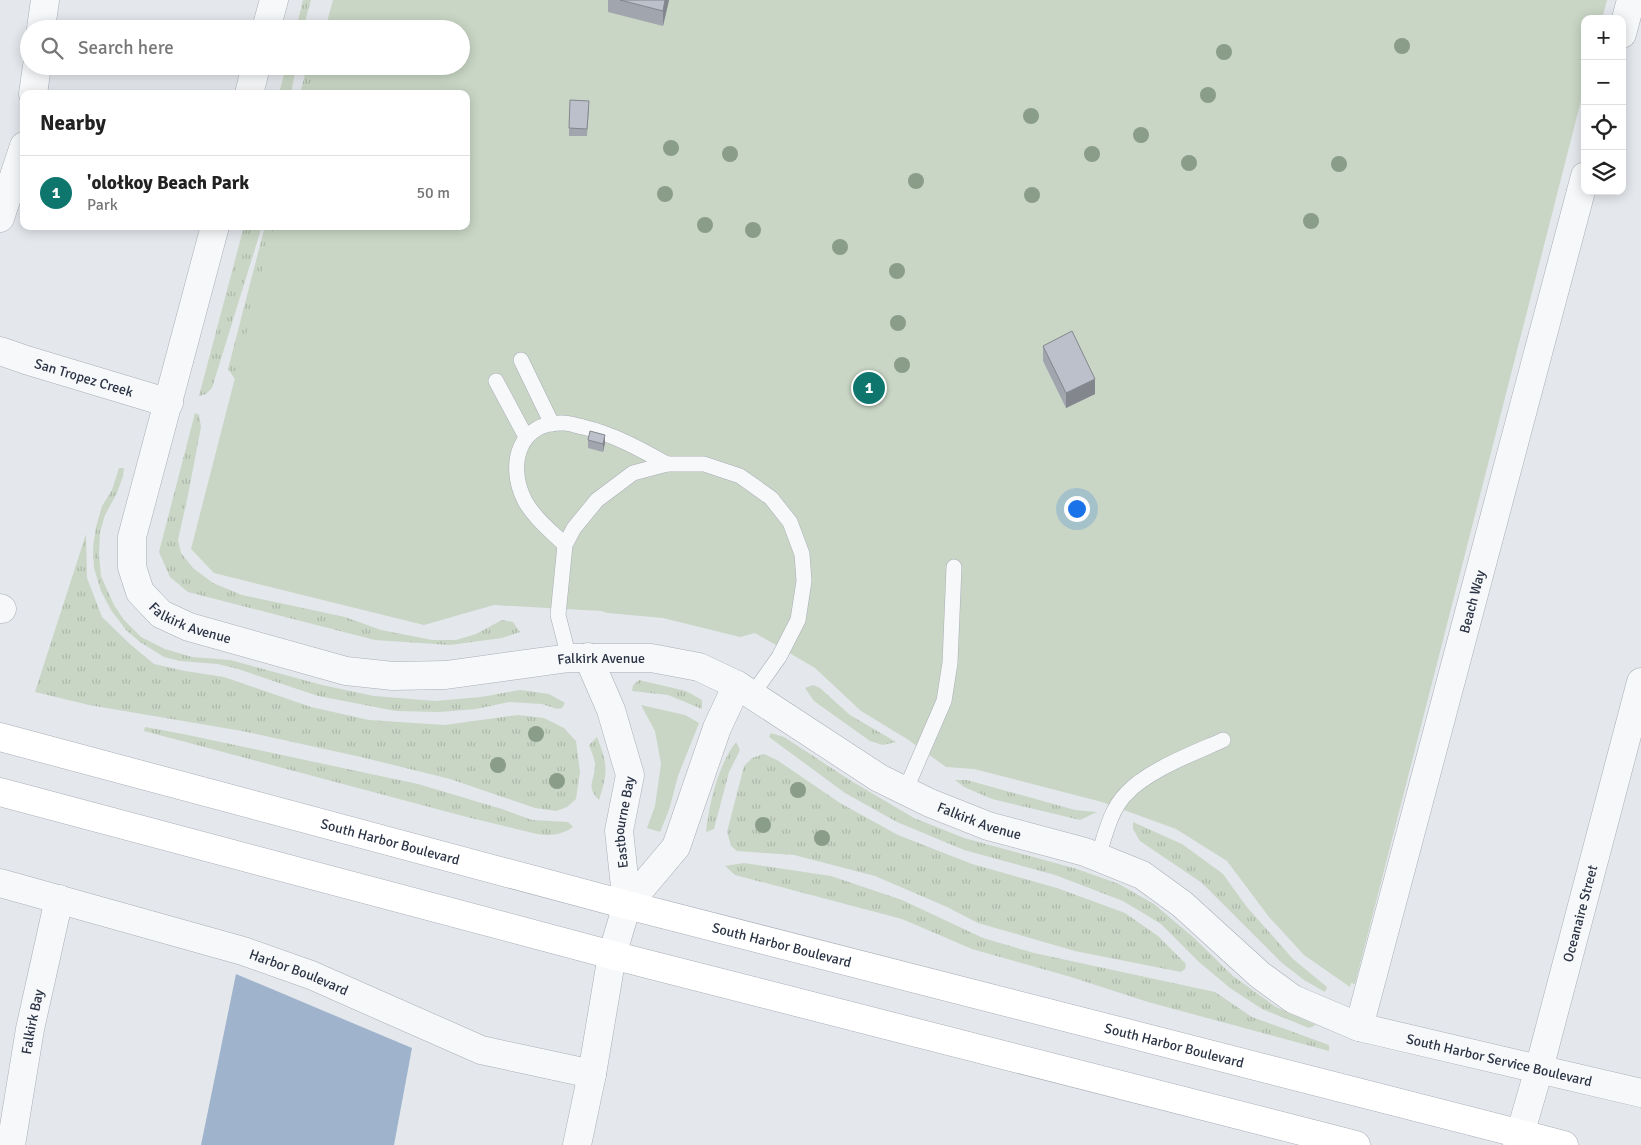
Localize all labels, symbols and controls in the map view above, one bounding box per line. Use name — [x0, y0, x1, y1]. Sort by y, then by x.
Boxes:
map controls — [1581, 15, 1626, 195]
button: + — [1581, 15, 1626, 60]
search box — [20, 20, 470, 75]
icon: search — [38, 34, 66, 62]
text: Search here — [78, 36, 174, 60]
button: − — [1581, 60, 1626, 105]
button: locate — [1581, 105, 1626, 150]
text: Nearby — [40, 110, 106, 136]
button: layers — [1581, 150, 1626, 195]
text: 'olołkoy Beach Park — [87, 171, 249, 195]
text: 1 — [52, 183, 60, 203]
text: 50 m — [416, 183, 450, 203]
text: Park — [87, 195, 118, 215]
street label: San Tropez Creek — [32, 355, 135, 401]
pin: 1 — [853, 369, 885, 407]
your location — [1064, 496, 1090, 522]
street label: Beach Way — [1456, 568, 1489, 635]
street label: Falkirk Avenue — [145, 599, 233, 647]
street label: Falkirk Avenue — [556, 650, 645, 669]
street label: Eastbourne Bay — [611, 774, 639, 869]
street label: Falkirk Avenue — [935, 799, 1023, 844]
street label: South Harbor Boulevard — [319, 815, 461, 869]
street label: Oceanaire Street — [1560, 863, 1601, 964]
street label: South Harbor Boulevard — [710, 919, 853, 971]
street label: Harbor Boulevard — [247, 946, 351, 999]
street label: Falkirk Bay — [18, 987, 48, 1056]
street label: South Harbor Boulevard — [1103, 1020, 1246, 1072]
street label: South Harbor Service Boulevard — [1405, 1030, 1594, 1090]

